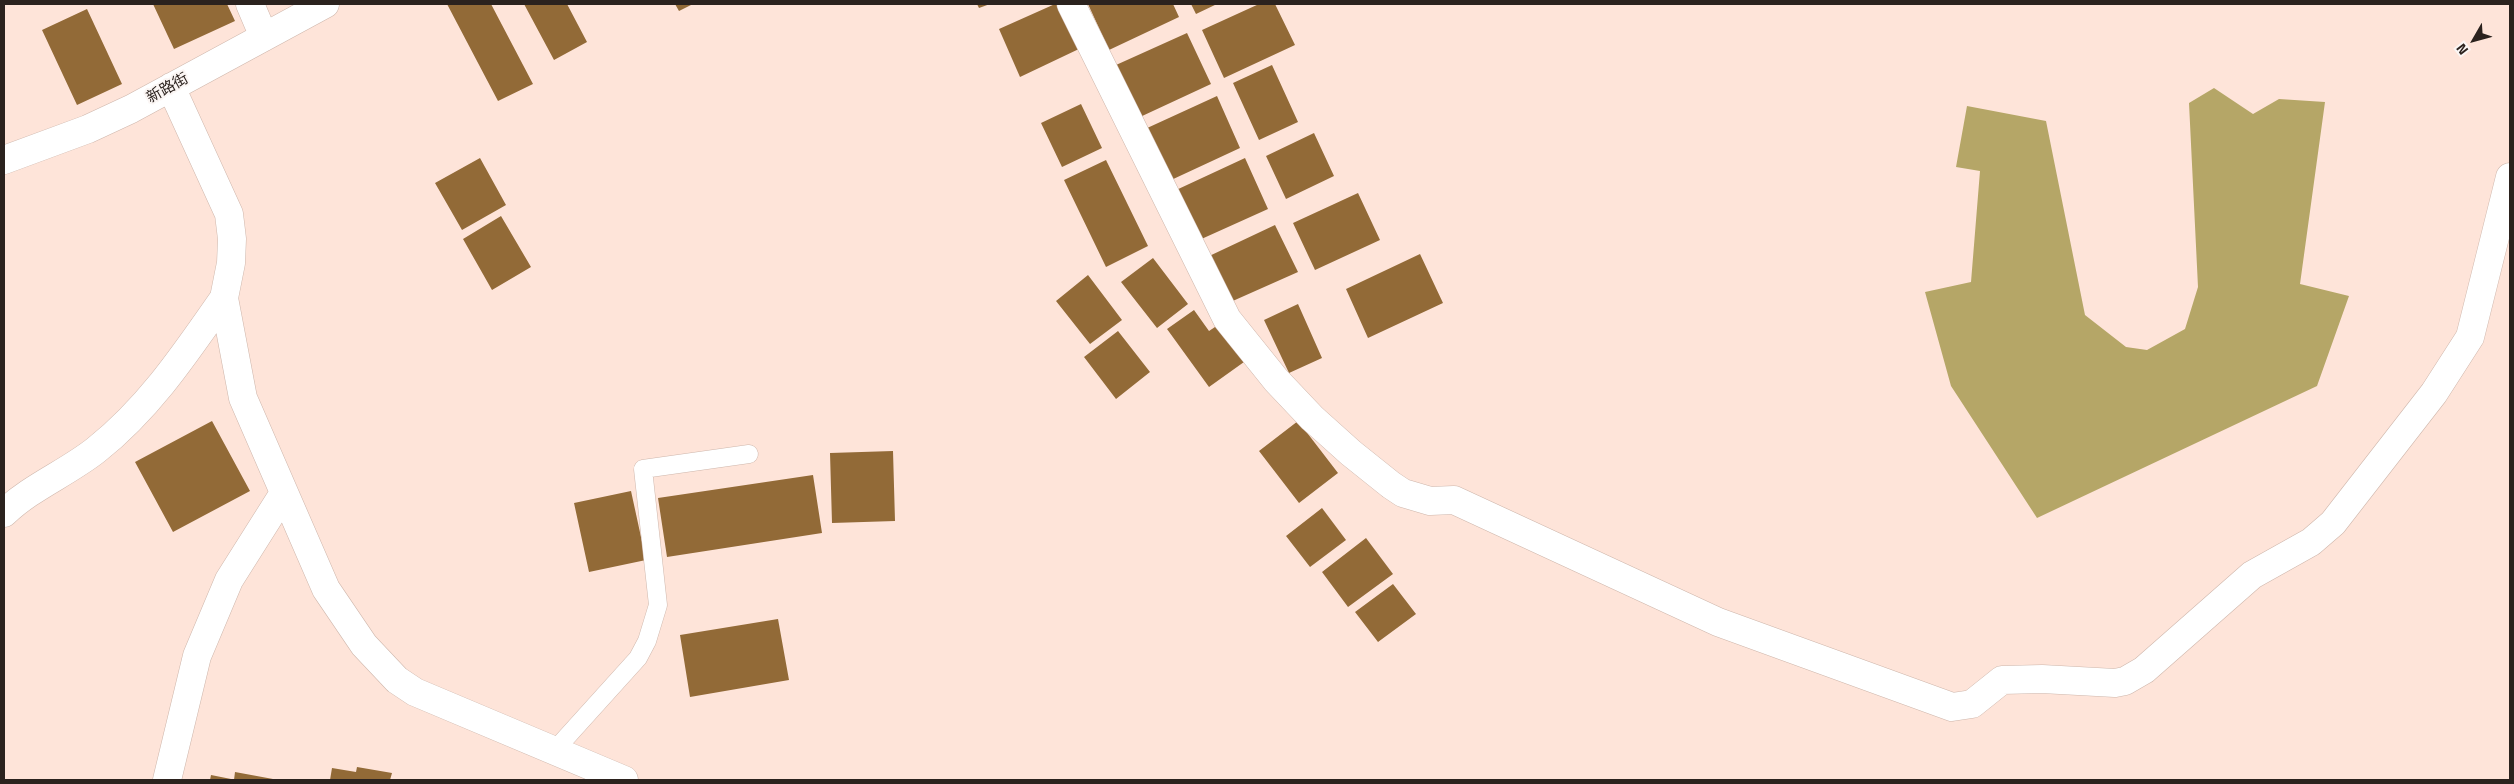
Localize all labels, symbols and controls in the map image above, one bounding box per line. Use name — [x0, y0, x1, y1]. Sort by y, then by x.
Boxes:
north arrow — [2449, 15, 2499, 65]
text: N — [2451, 39, 2473, 60]
street label: 新路街 — [144, 70, 192, 108]

